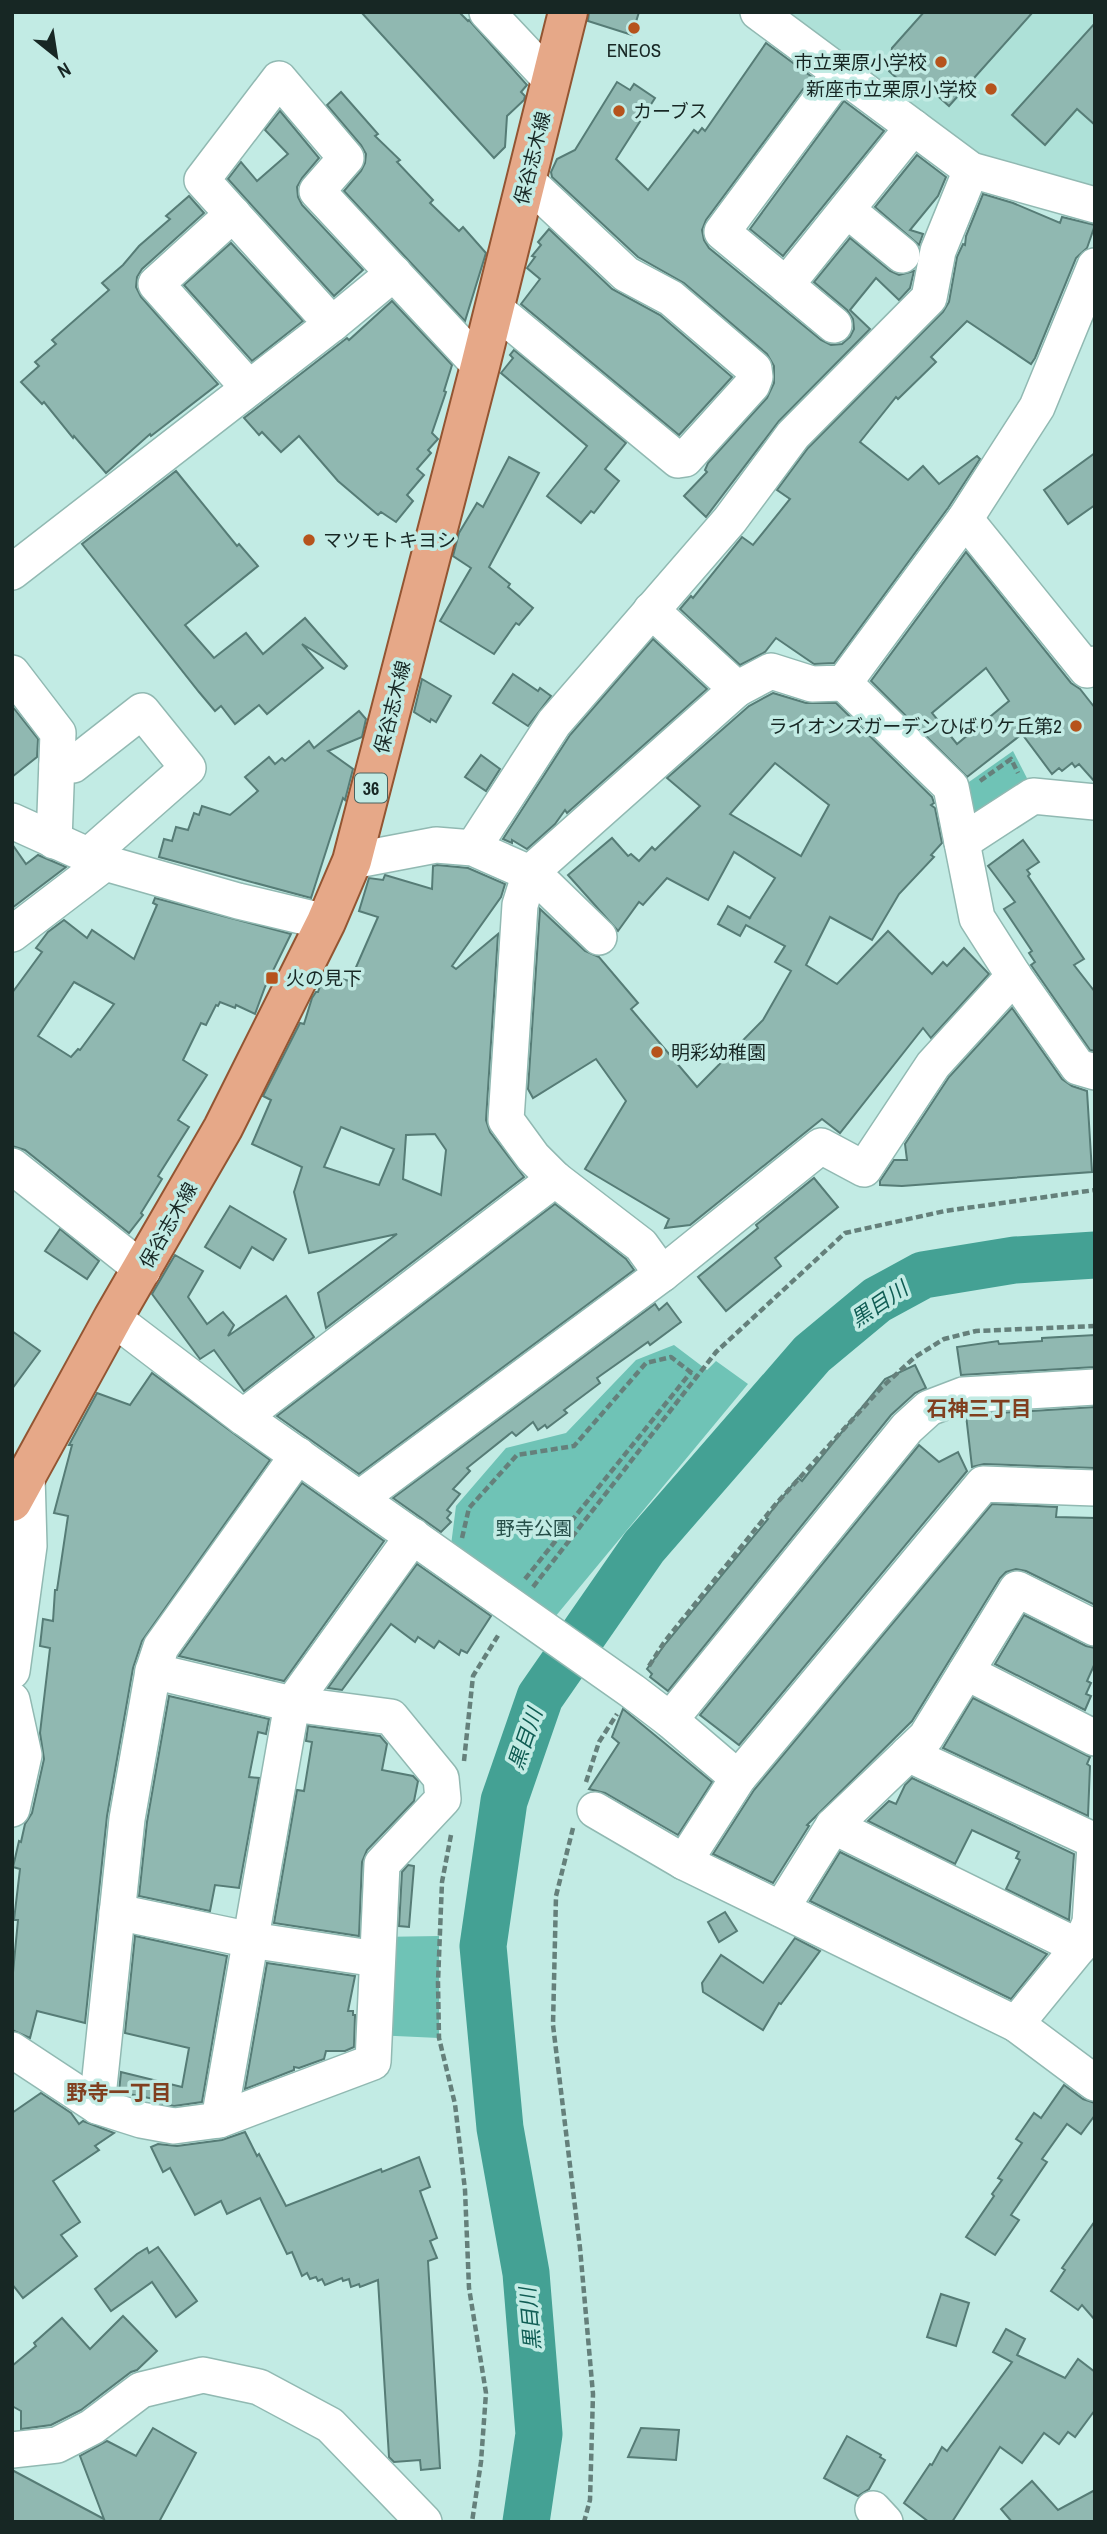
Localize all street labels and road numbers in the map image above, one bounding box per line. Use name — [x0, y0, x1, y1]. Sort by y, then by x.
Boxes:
street label: 保谷志木線 — [508, 109, 556, 207]
street label: 保谷志木線 — [368, 658, 416, 756]
road number: 36 — [355, 774, 387, 802]
street label: 保谷志木線 — [133, 1177, 203, 1273]

